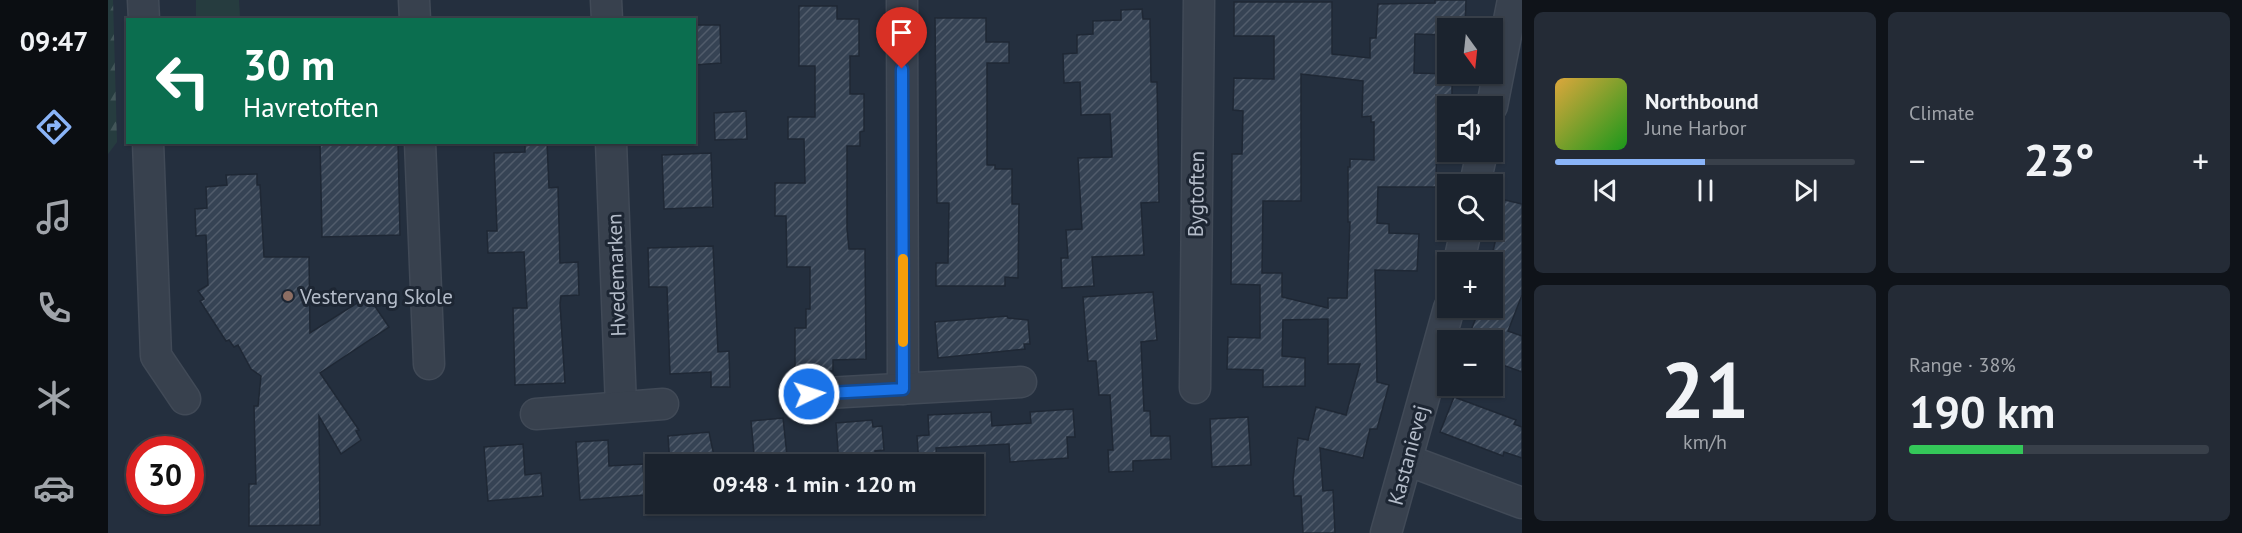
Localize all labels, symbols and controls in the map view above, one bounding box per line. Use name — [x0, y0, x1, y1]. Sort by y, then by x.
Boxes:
pin — [876, 7, 927, 69]
icon: arrive — [885, 16, 918, 49]
north arrow — [1437, 18, 1503, 84]
map controls — [1437, 18, 1503, 396]
text: 09:47 — [20, 24, 88, 58]
text: 30 m — [243, 37, 335, 92]
icon: left — [144, 42, 222, 120]
text: Northbound — [1645, 87, 1759, 115]
text: Havretoften — [243, 90, 379, 124]
button: sound — [1437, 96, 1503, 162]
text: Climate — [1909, 100, 1975, 126]
icon: directions — [33, 106, 75, 148]
text: June Harbor — [1645, 115, 1747, 141]
text: 23° — [2024, 130, 2094, 188]
text: − — [1909, 139, 1926, 182]
text: + — [2192, 139, 2209, 182]
street label: Bygtoften — [1182, 151, 1210, 237]
button: search — [1437, 174, 1503, 240]
icon: previous — [1589, 174, 1622, 207]
icon: pause — [1689, 174, 1722, 207]
icon: next — [1789, 174, 1822, 207]
icon: music — [33, 196, 75, 238]
street label: Hvedemarken — [600, 213, 632, 337]
button: + — [1437, 252, 1503, 318]
place label: Vestervang Skole — [299, 283, 453, 310]
icon: phone — [33, 287, 75, 329]
marker: Vestervang Skole — [281, 289, 295, 303]
button: − — [1437, 330, 1503, 396]
text: 21 — [1661, 339, 1749, 440]
text: Range · 38% — [1909, 352, 2016, 378]
position arrow — [777, 362, 841, 426]
icon: climate — [33, 377, 75, 419]
text: 190 km — [1909, 382, 2055, 440]
street label: Kastanievej — [1382, 402, 1434, 508]
text: km/h — [1683, 429, 1727, 455]
speed limit sign: 30 — [126, 436, 204, 514]
icon: car — [33, 467, 75, 509]
text: 09:48 · 1 min · 120 m — [713, 470, 916, 498]

